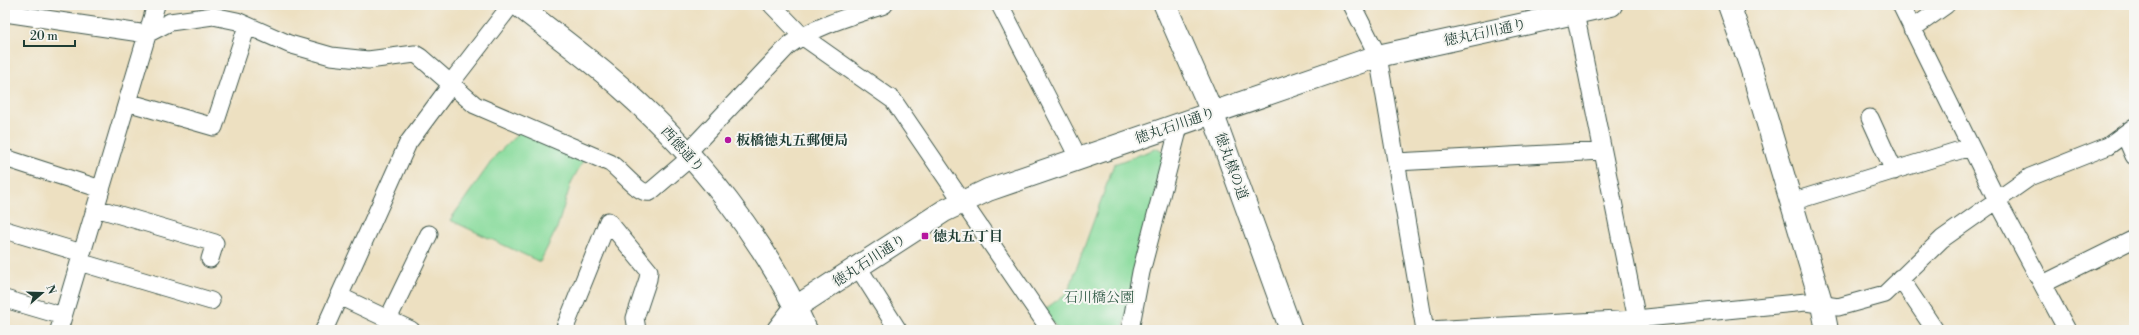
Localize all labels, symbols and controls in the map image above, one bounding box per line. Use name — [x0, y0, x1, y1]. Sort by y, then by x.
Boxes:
street label: 徳丸石川通り — [1442, 15, 1528, 51]
scale bar — [24, 22, 75, 48]
text: 20 m — [30, 29, 58, 44]
street label: 徳丸石川通り — [1133, 104, 1218, 148]
street label: 西徳通り — [657, 123, 708, 176]
street label: 徳丸槙の道 — [1211, 130, 1251, 202]
place label: 板橋徳丸五郵便局 — [736, 132, 848, 150]
marker: 板橋徳丸五郵便局 — [723, 135, 733, 145]
place label: 徳丸五丁目 — [933, 228, 1003, 246]
street label: 徳丸石川通り — [829, 230, 910, 291]
marker: 徳丸五丁目 — [920, 231, 930, 241]
north arrow — [22, 273, 62, 313]
text: N — [42, 283, 59, 297]
park label: 石川橋公園 — [1064, 289, 1134, 307]

